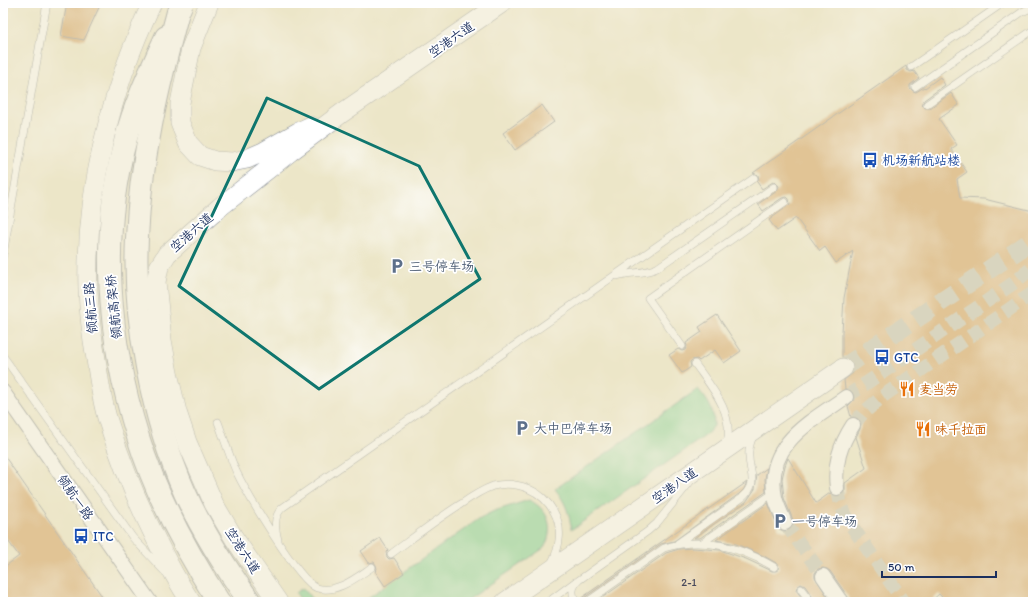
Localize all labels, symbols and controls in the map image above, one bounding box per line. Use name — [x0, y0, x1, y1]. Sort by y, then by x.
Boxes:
street label: 空港六道 — [426, 18, 477, 60]
bus stop icon: 机场新航站楼 — [861, 151, 879, 169]
place label: 机场新航站楼 — [882, 153, 960, 168]
street label: 空港六道 — [167, 210, 216, 255]
parking icon: 三号停车场 — [388, 257, 406, 275]
place label: 三号停车场 — [409, 259, 474, 274]
street label: 领航高架桥 — [103, 274, 124, 340]
street label: 领航三路 — [81, 281, 100, 334]
bus stop icon: GTC — [873, 348, 891, 366]
place label: GTC — [894, 350, 919, 365]
restaurant icon: 麦当劳 — [898, 380, 916, 398]
place label: 麦当劳 — [919, 382, 958, 397]
parking icon: 大中巴停车场 — [513, 419, 531, 437]
restaurant icon: 味千拉面 — [914, 420, 932, 438]
place label: 大中巴停车场 — [534, 421, 612, 436]
place label: 味千拉面 — [935, 422, 987, 437]
street label: 空港八道 — [649, 464, 700, 506]
street label: 领航一路 — [55, 472, 97, 523]
parking icon: 一号停车场 — [771, 512, 789, 530]
place label: 一号停车场 — [792, 514, 857, 529]
street label: 空港六道 — [222, 524, 263, 576]
bus stop icon: ITC — [72, 527, 90, 545]
place label: ITC — [93, 529, 114, 544]
scale bar — [882, 553, 996, 579]
text: 50 m — [888, 560, 914, 574]
house number: 2-1 — [681, 576, 697, 589]

